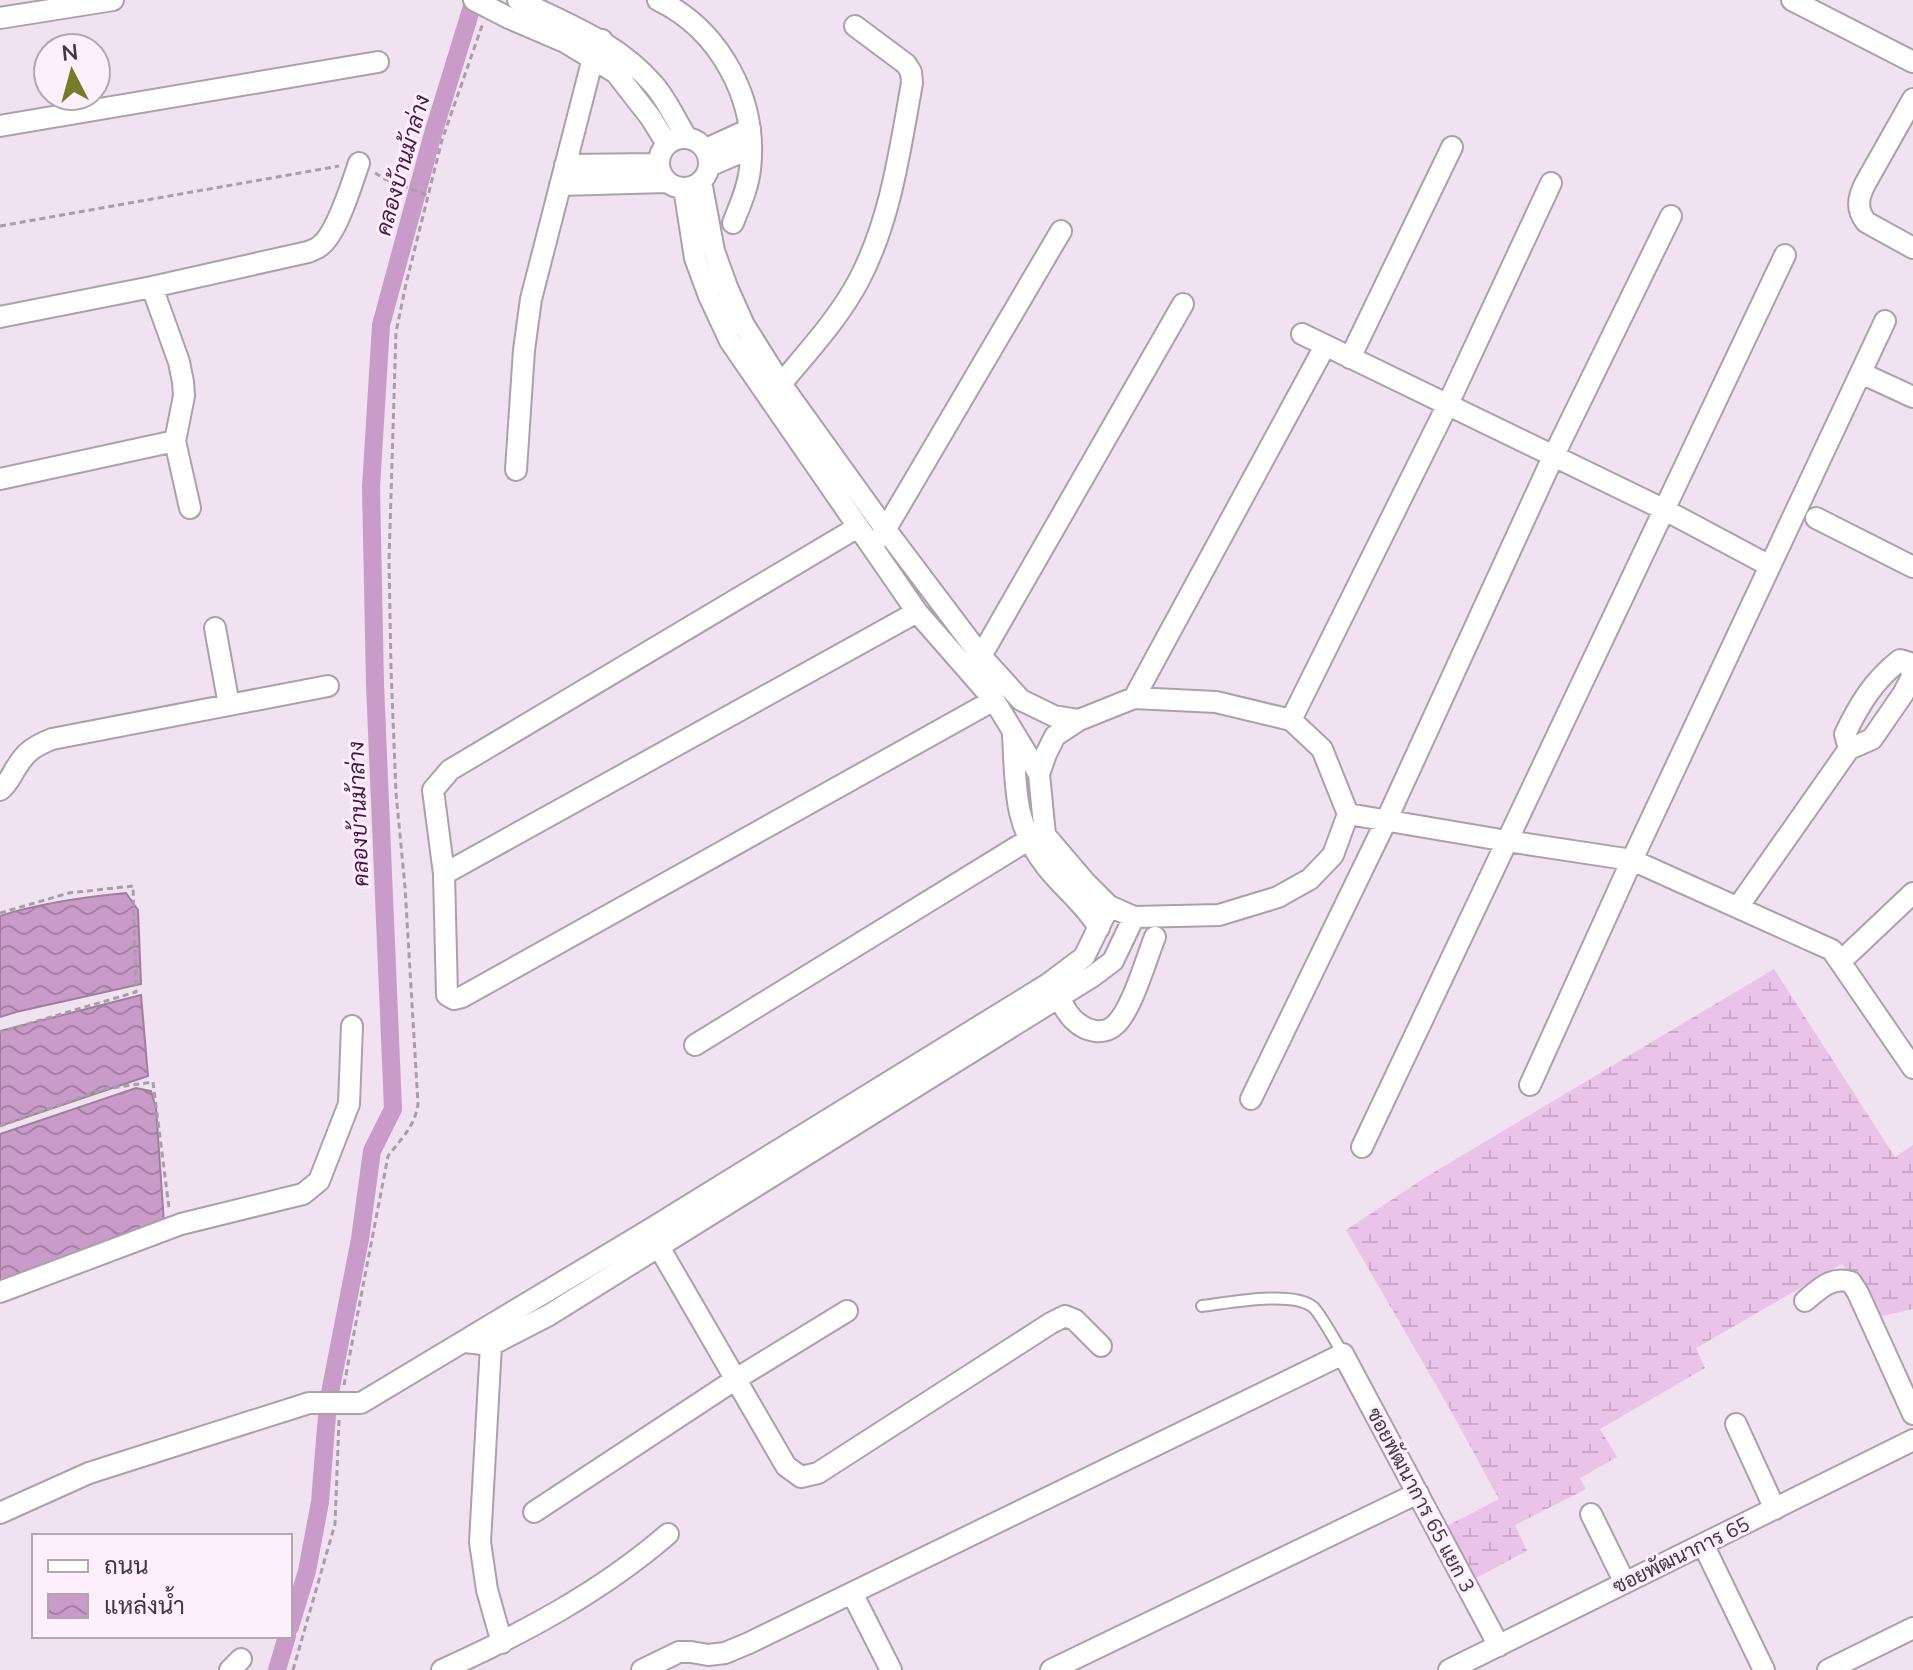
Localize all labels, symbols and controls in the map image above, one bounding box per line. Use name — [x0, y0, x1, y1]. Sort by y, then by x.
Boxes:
north arrow — [32, 32, 112, 112]
text: N — [60, 37, 80, 69]
water label: คลองบ้านม้าล่าง — [369, 91, 437, 239]
water label: คลองบ้านม้าล่าง — [341, 741, 377, 887]
street label: ซอยพัฒนาการ 65 แยก 3 — [1360, 1403, 1481, 1597]
street label: ซอยพัฒนาการ 65 — [1608, 1511, 1754, 1600]
legend — [32, 1534, 292, 1638]
text: ถนน — [104, 1550, 149, 1582]
text: แหล่งน้ำ — [104, 1586, 185, 1622]

